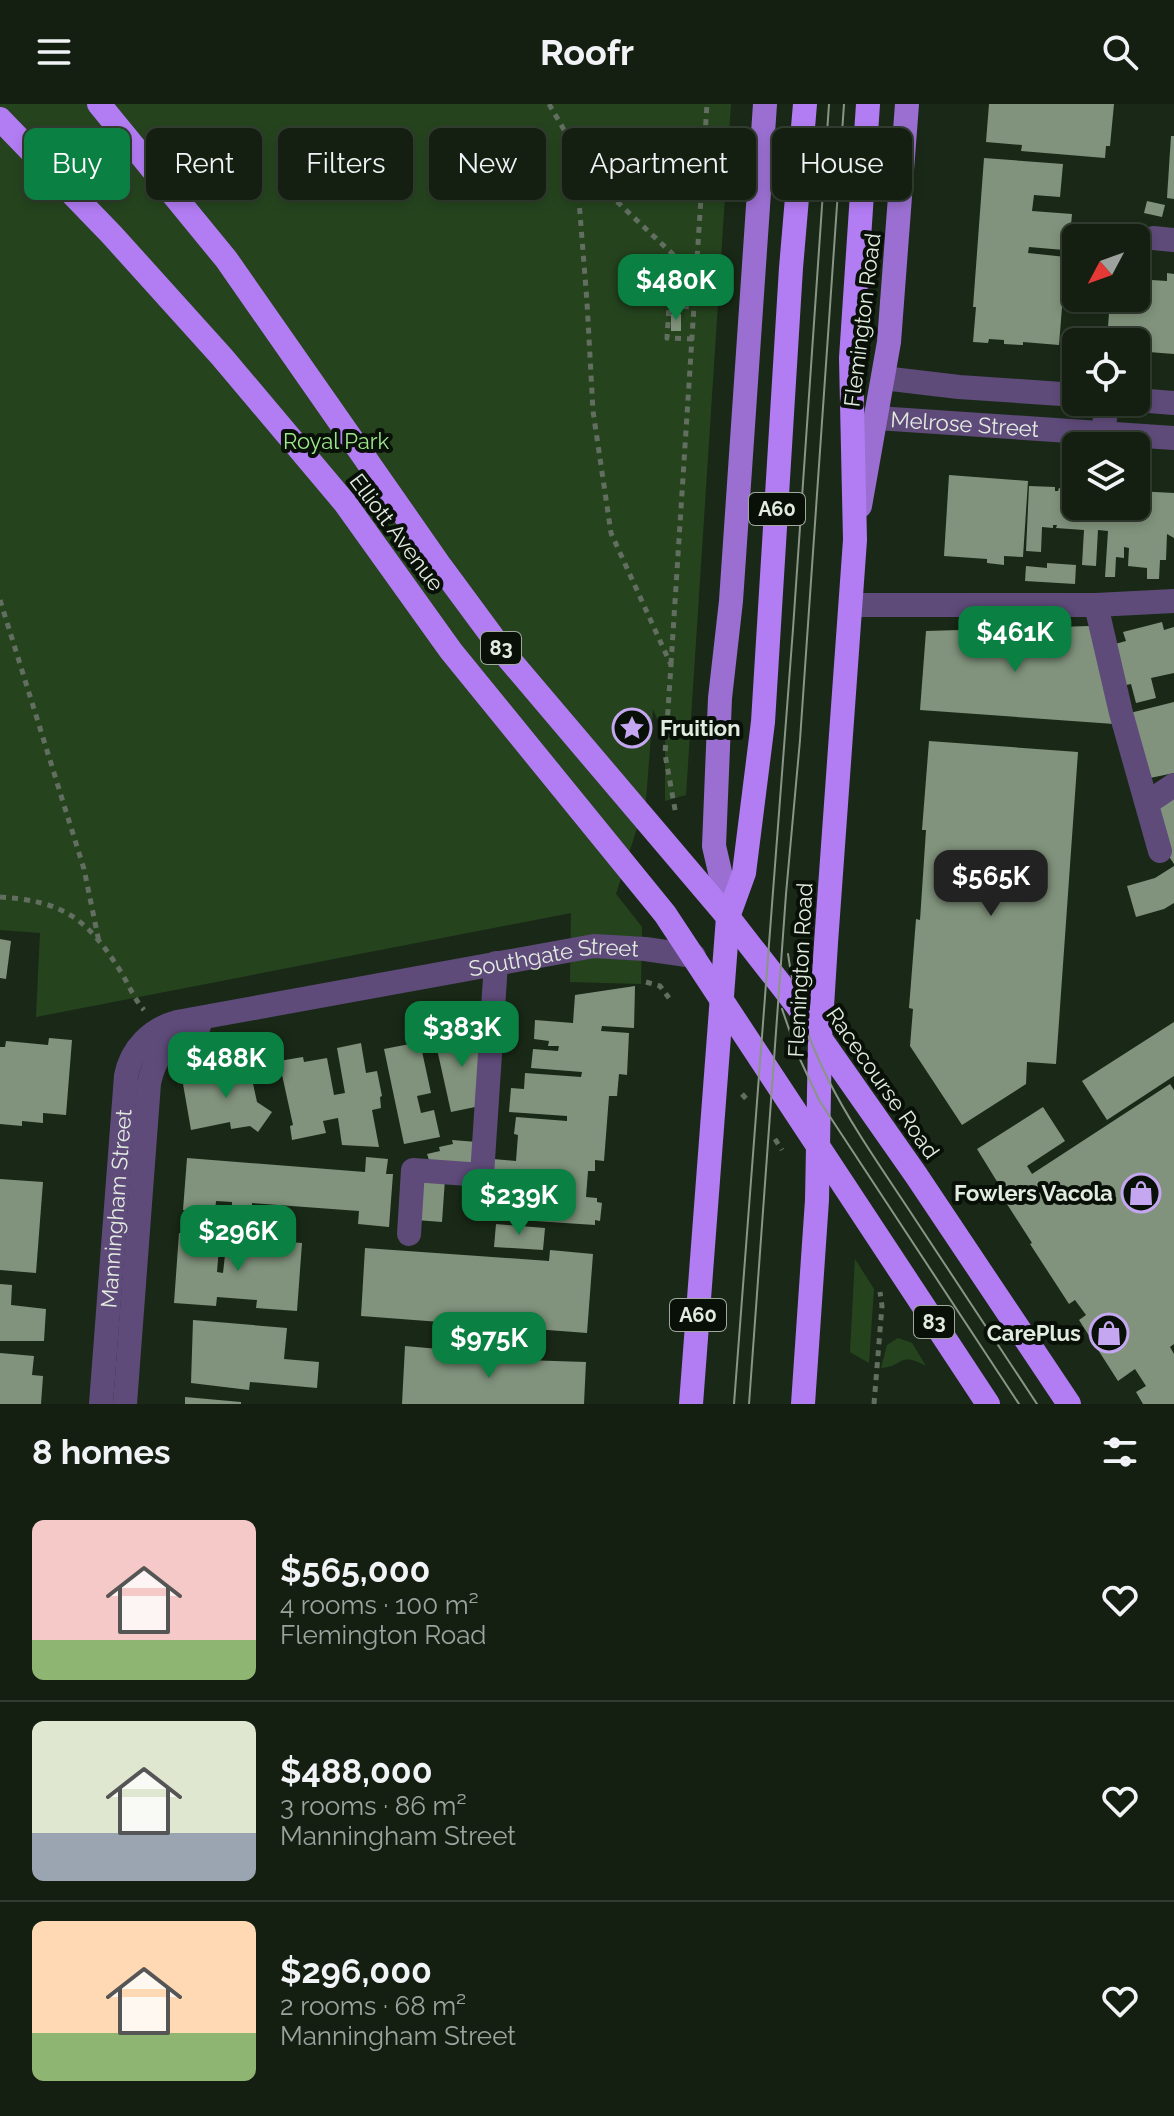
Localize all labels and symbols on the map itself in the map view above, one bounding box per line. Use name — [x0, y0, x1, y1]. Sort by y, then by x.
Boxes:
north arrow — [1062, 224, 1150, 312]
street label: Flemington Road — [838, 232, 886, 408]
pin: $480K — [620, 254, 732, 322]
street label: Melrose Street — [890, 406, 1040, 442]
park label: Royal Park — [283, 428, 389, 454]
street label: Elliott Avenue — [345, 468, 450, 596]
road number: A60 — [749, 493, 805, 525]
pin: $461K — [959, 606, 1071, 674]
road number: 83 — [481, 632, 521, 664]
place icon: Fruition — [611, 707, 653, 749]
place label: Fruition — [660, 715, 740, 741]
pin: $565K — [935, 850, 1047, 918]
street label: Flemington Road — [782, 882, 818, 1058]
street label: Southgate Street — [467, 933, 640, 982]
pin: $383K — [406, 1001, 518, 1069]
street label: Racecourse Road — [821, 1002, 945, 1164]
pin: $488K — [170, 1032, 282, 1100]
street label: Manningham Street — [95, 1107, 136, 1309]
pin: $239K — [463, 1169, 575, 1237]
shop icon: Fowlers Vacola — [1120, 1172, 1162, 1214]
place label: Fowlers Vacola — [954, 1180, 1113, 1206]
pin: $296K — [182, 1205, 294, 1273]
road number: A60 — [670, 1299, 726, 1331]
road number: 83 — [914, 1306, 954, 1338]
pin: $975K — [433, 1312, 545, 1380]
shop icon: CarePlus — [1088, 1312, 1130, 1354]
place label: CarePlus — [987, 1320, 1081, 1346]

